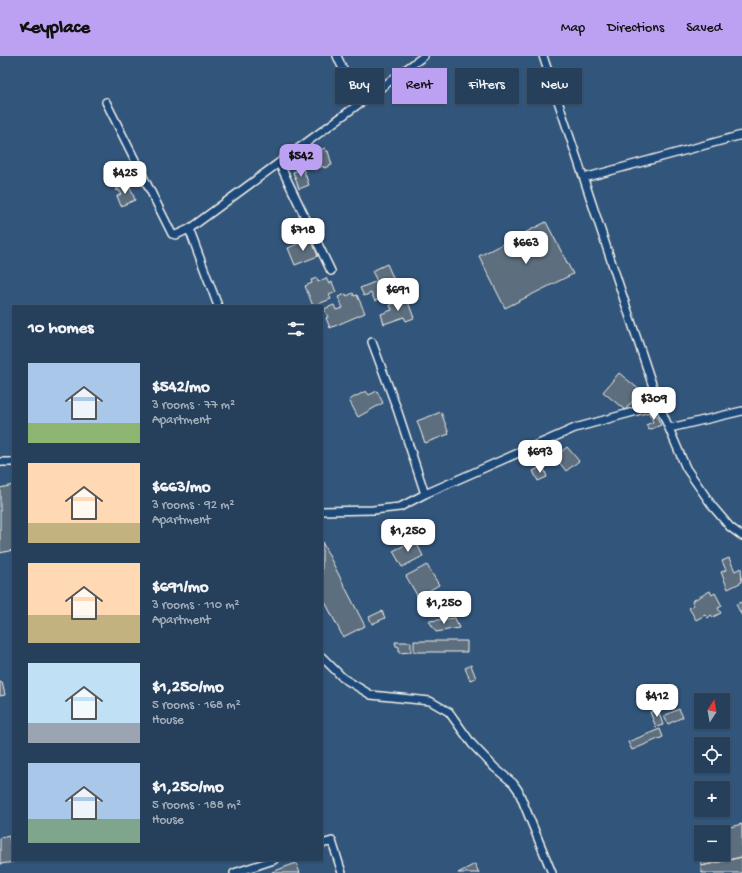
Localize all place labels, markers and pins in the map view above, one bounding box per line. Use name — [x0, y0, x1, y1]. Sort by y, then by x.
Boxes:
pin: $542 — [277, 144, 325, 178]
pin: $425 — [101, 161, 149, 195]
pin: $718 — [279, 218, 327, 252]
pin: $663 — [502, 231, 550, 265]
pin: $691 — [374, 278, 422, 312]
pin: $309 — [630, 387, 678, 421]
pin: $693 — [516, 440, 564, 474]
pin: $1,250 — [375, 519, 441, 553]
pin: $1,250 — [411, 591, 477, 625]
pin: $412 — [633, 684, 681, 718]

